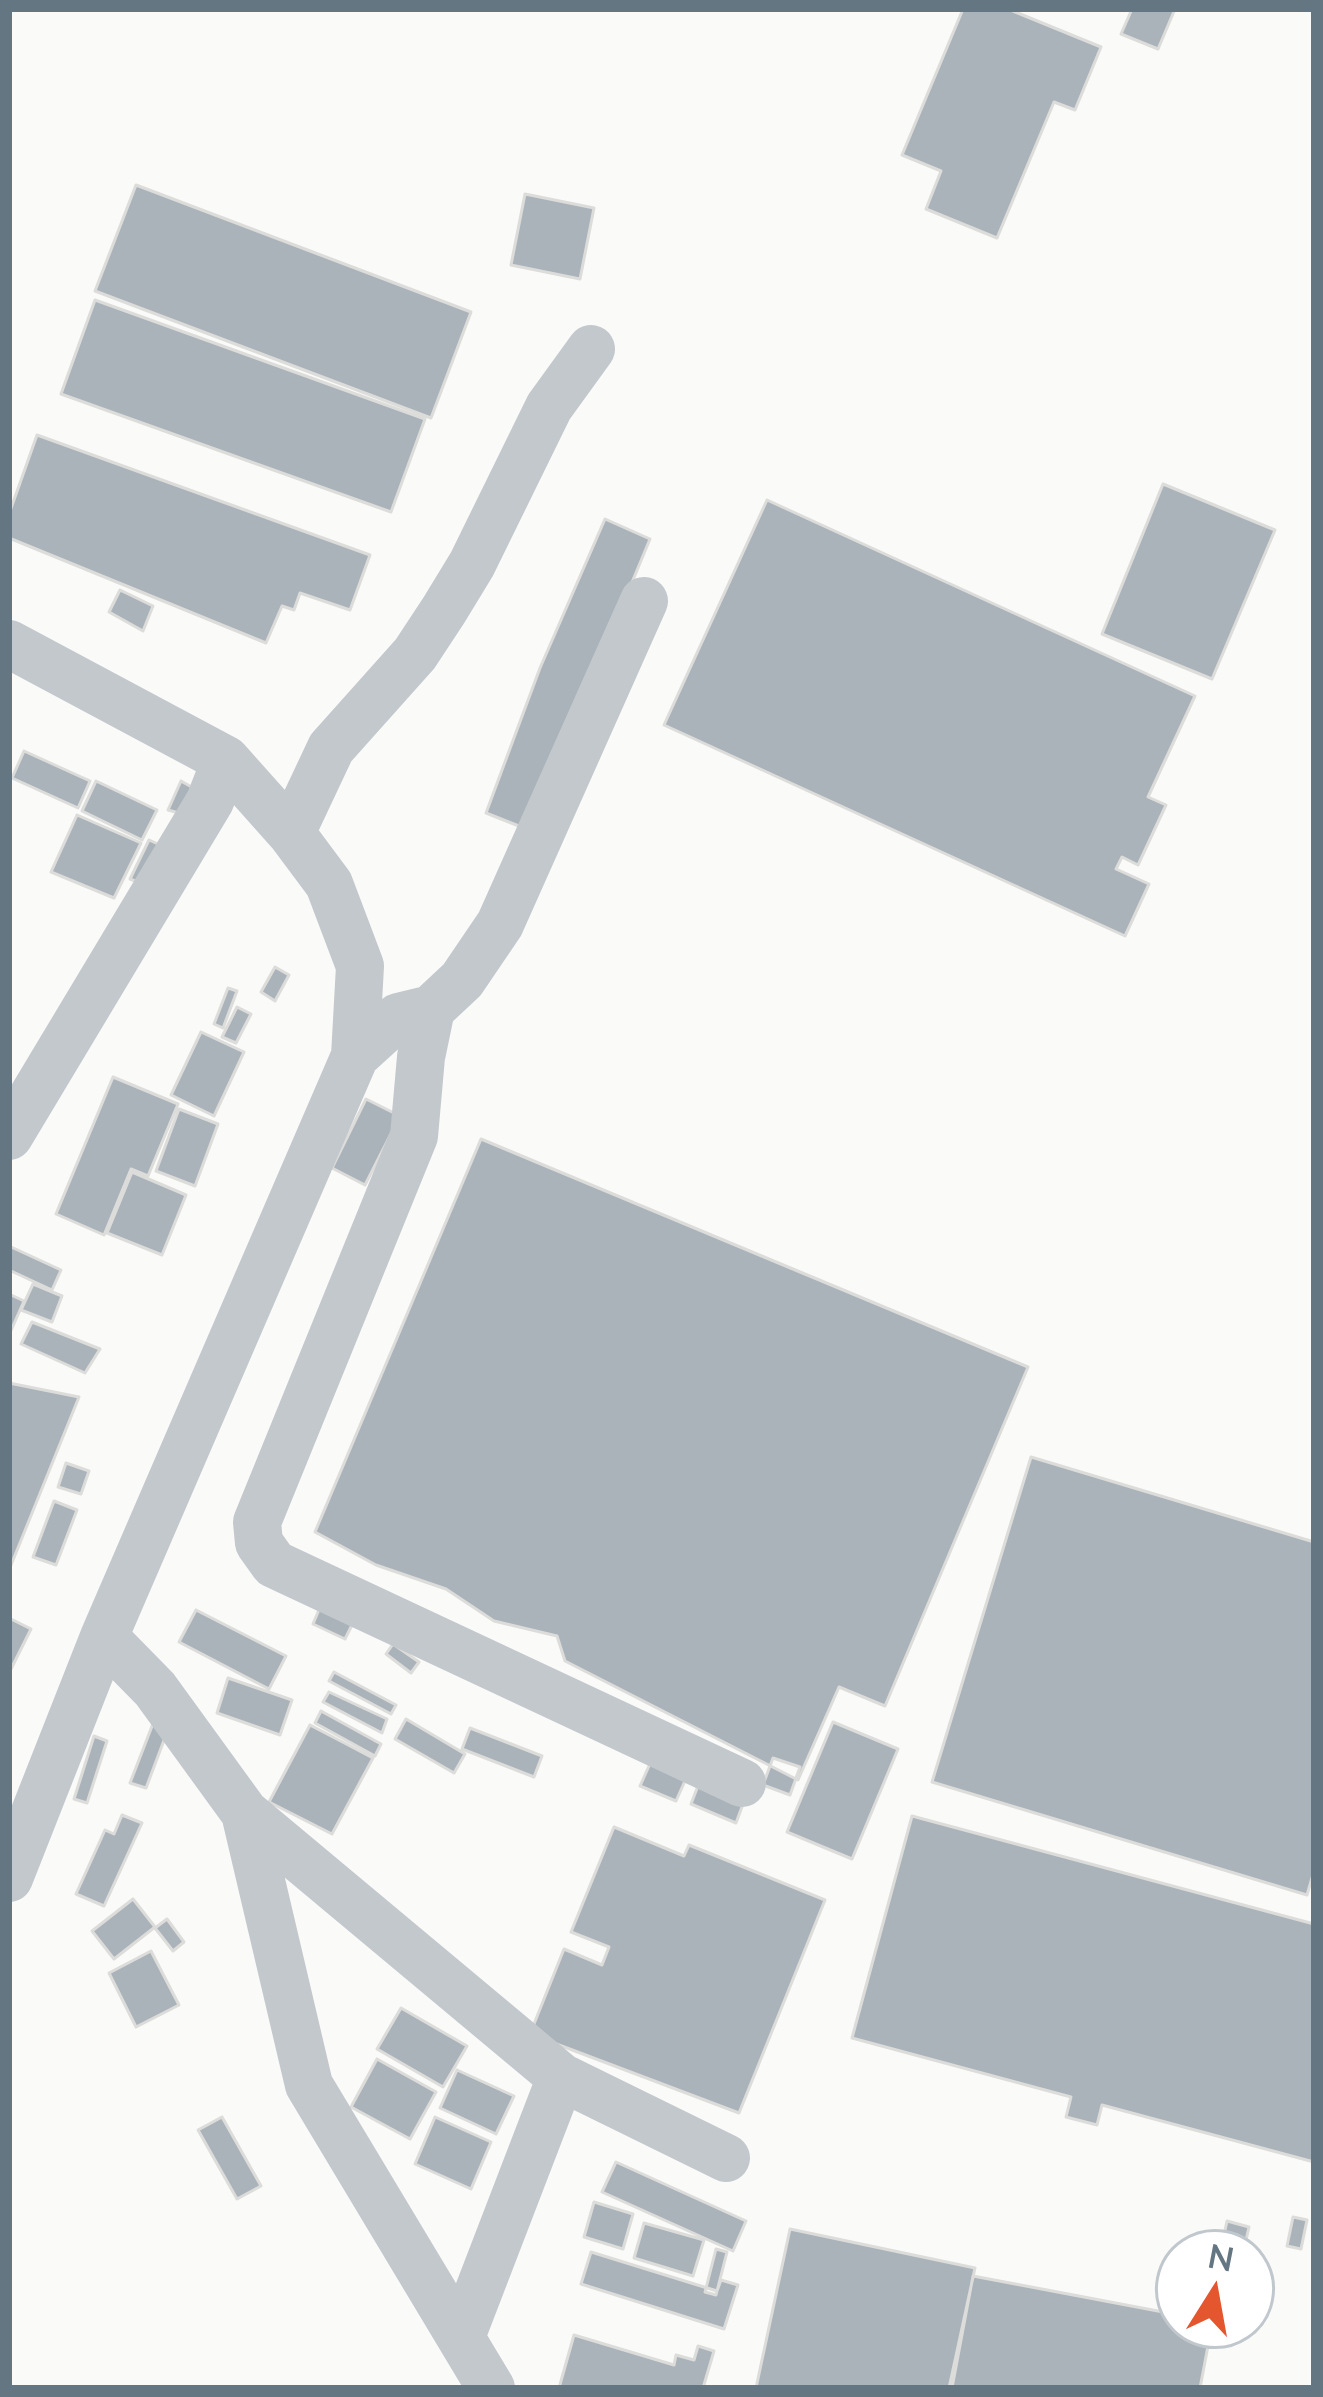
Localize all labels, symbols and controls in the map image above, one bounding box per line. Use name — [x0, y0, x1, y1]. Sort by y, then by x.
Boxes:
north arrow — [1155, 2229, 1275, 2349]
text: N — [1205, 2235, 1238, 2279]

